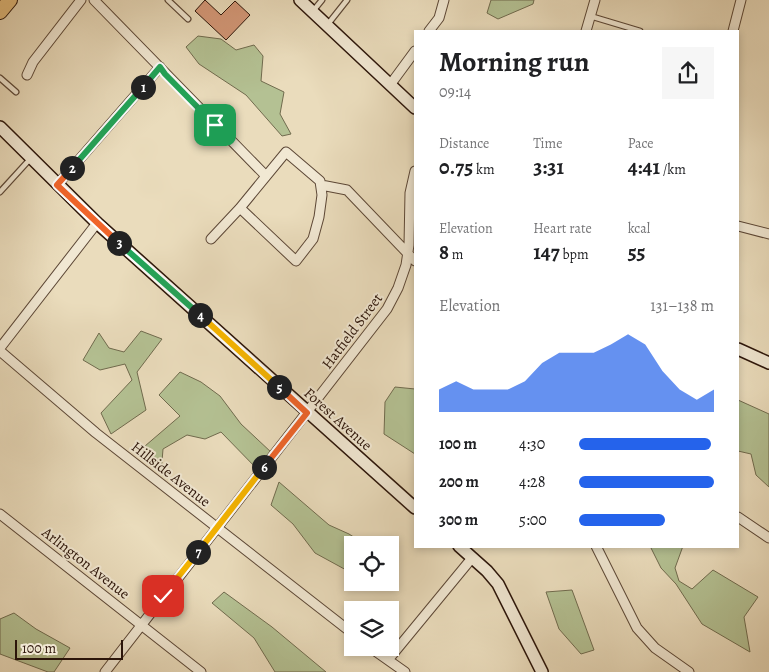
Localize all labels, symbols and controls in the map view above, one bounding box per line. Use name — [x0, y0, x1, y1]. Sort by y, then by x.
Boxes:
text: Morning run — [439, 43, 589, 81]
button: share — [662, 47, 714, 99]
pin: 1 — [130, 74, 156, 100]
text: 1 — [141, 78, 146, 97]
text: 09:14 — [439, 81, 471, 103]
pin — [194, 104, 236, 146]
icon: arrive — [201, 111, 229, 139]
text: Distance — [439, 134, 489, 153]
text: Time — [533, 134, 562, 153]
text: Pace — [628, 134, 654, 153]
text: 0.75 — [439, 153, 473, 181]
text: 3:31 — [533, 153, 564, 181]
text: 4:41 — [628, 153, 660, 181]
pin: 2 — [60, 156, 84, 180]
text: 2 — [69, 159, 76, 178]
text: km — [473, 160, 495, 179]
text: /km — [660, 160, 686, 179]
text: Elevation — [439, 219, 493, 238]
text: Heart rate — [533, 219, 592, 238]
text: kcal — [628, 219, 650, 238]
pin: 3 — [106, 230, 132, 256]
text: 3 — [116, 234, 123, 253]
text: 8 — [439, 238, 449, 266]
text: 147 — [533, 238, 560, 266]
text: 55 — [628, 238, 646, 266]
text: m — [449, 245, 464, 264]
text: bpm — [560, 245, 589, 264]
street label: Hatfield Street — [317, 289, 387, 373]
text: Elevation — [439, 295, 500, 317]
text: 131–138 m — [650, 295, 714, 317]
pin: 4 — [188, 302, 212, 328]
text: 4 — [197, 306, 204, 325]
pin: 5 — [266, 374, 292, 400]
text: 5 — [277, 378, 282, 397]
street label: Forest Avenue — [300, 383, 377, 455]
text: 100 m — [439, 433, 477, 455]
text: 4:30 — [519, 433, 545, 455]
street label: Hillside Avenue — [127, 437, 215, 511]
pin: 6 — [252, 454, 276, 480]
text: 6 — [261, 458, 268, 477]
text: 200 m — [439, 471, 479, 493]
text: 4:28 — [519, 471, 545, 493]
text: 300 m — [439, 509, 478, 531]
text: 5:00 — [519, 509, 547, 531]
street label: Arlington Avenue — [37, 522, 134, 604]
map controls — [344, 536, 399, 656]
button: locate — [344, 536, 399, 591]
pin: 7 — [186, 540, 210, 564]
text: 7 — [196, 543, 201, 562]
pin — [142, 575, 184, 617]
icon: check — [149, 582, 177, 610]
button: layers — [344, 601, 399, 656]
scale bar — [15, 637, 122, 660]
text: 100 m — [22, 639, 56, 658]

